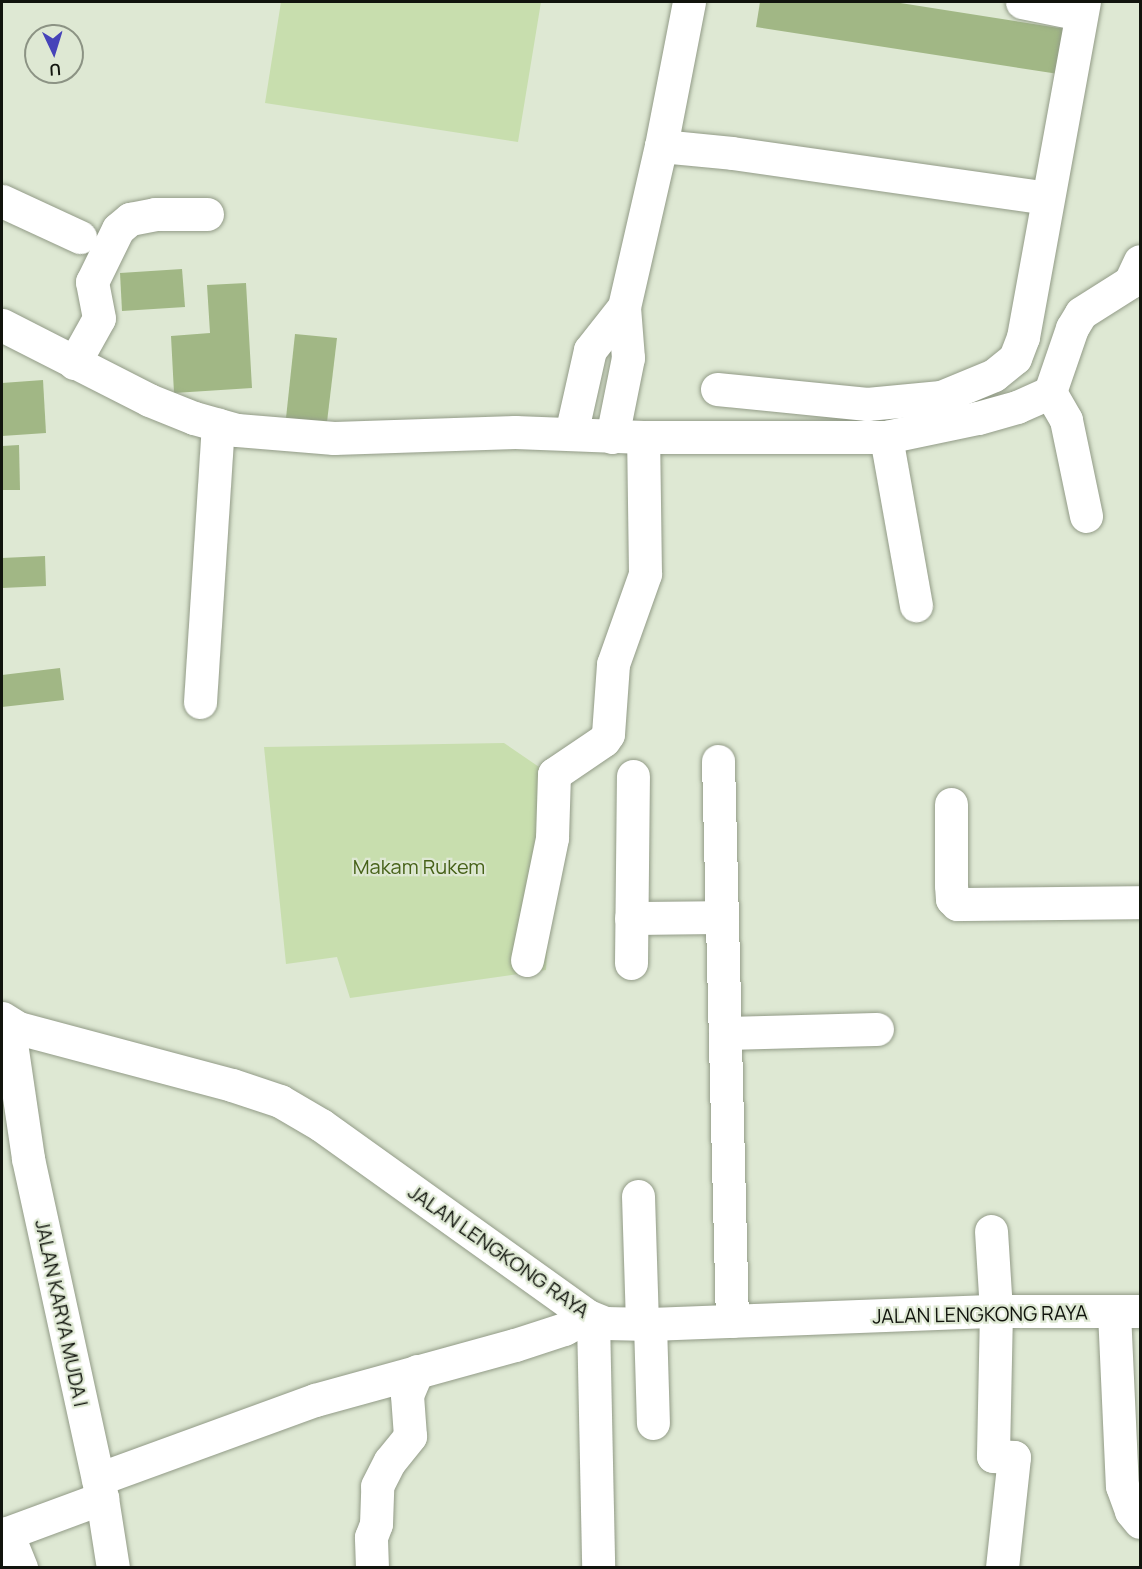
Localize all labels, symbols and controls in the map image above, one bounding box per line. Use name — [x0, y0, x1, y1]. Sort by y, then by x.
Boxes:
north arrow — [24, 24, 84, 84]
text: U — [49, 59, 62, 81]
park label: Makam Rukem — [353, 854, 485, 878]
street label: JALAN LENGKONG RAYA — [404, 1179, 594, 1323]
street label: JALAN KARYA MUDA I — [30, 1217, 94, 1409]
street label: JALAN LENGKONG RAYA — [872, 1300, 1088, 1328]

